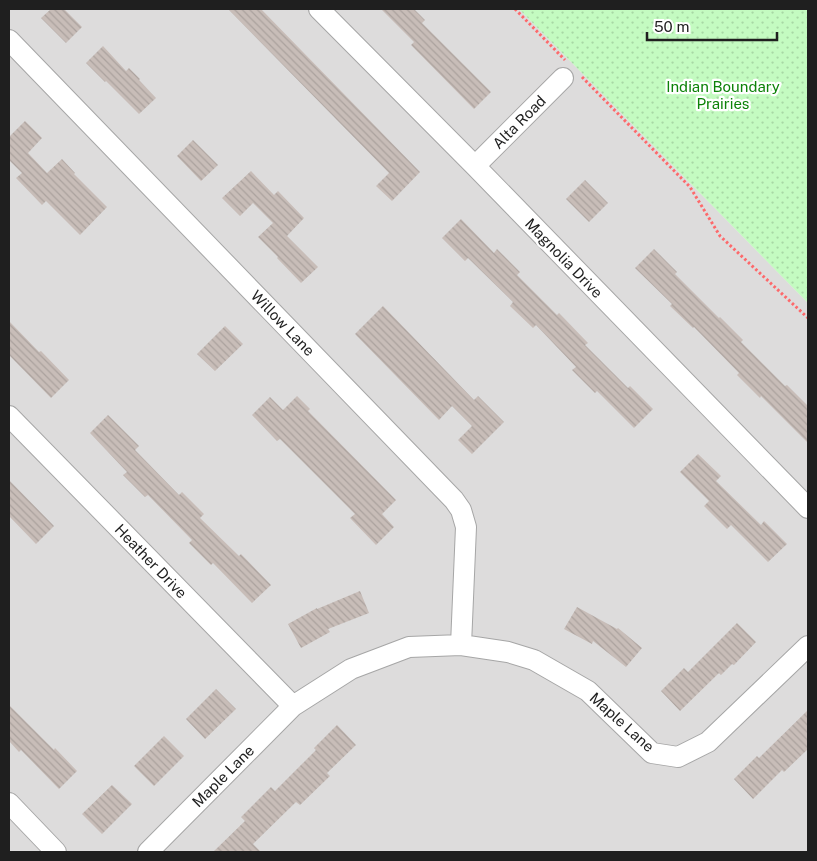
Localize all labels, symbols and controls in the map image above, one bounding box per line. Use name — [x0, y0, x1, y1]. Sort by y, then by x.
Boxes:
scale bar — [647, 10, 777, 42]
text: 50 m — [654, 18, 689, 35]
park label: Indian Boundary Prairies — [666, 78, 780, 112]
street label: Alta Road — [489, 92, 549, 152]
street label: Magnolia Drive — [522, 215, 606, 301]
street label: Willow Lane — [248, 287, 318, 359]
street label: Heather Drive — [111, 521, 191, 601]
street label: Maple Lane — [586, 689, 658, 755]
street label: Maple Lane — [189, 742, 257, 810]

